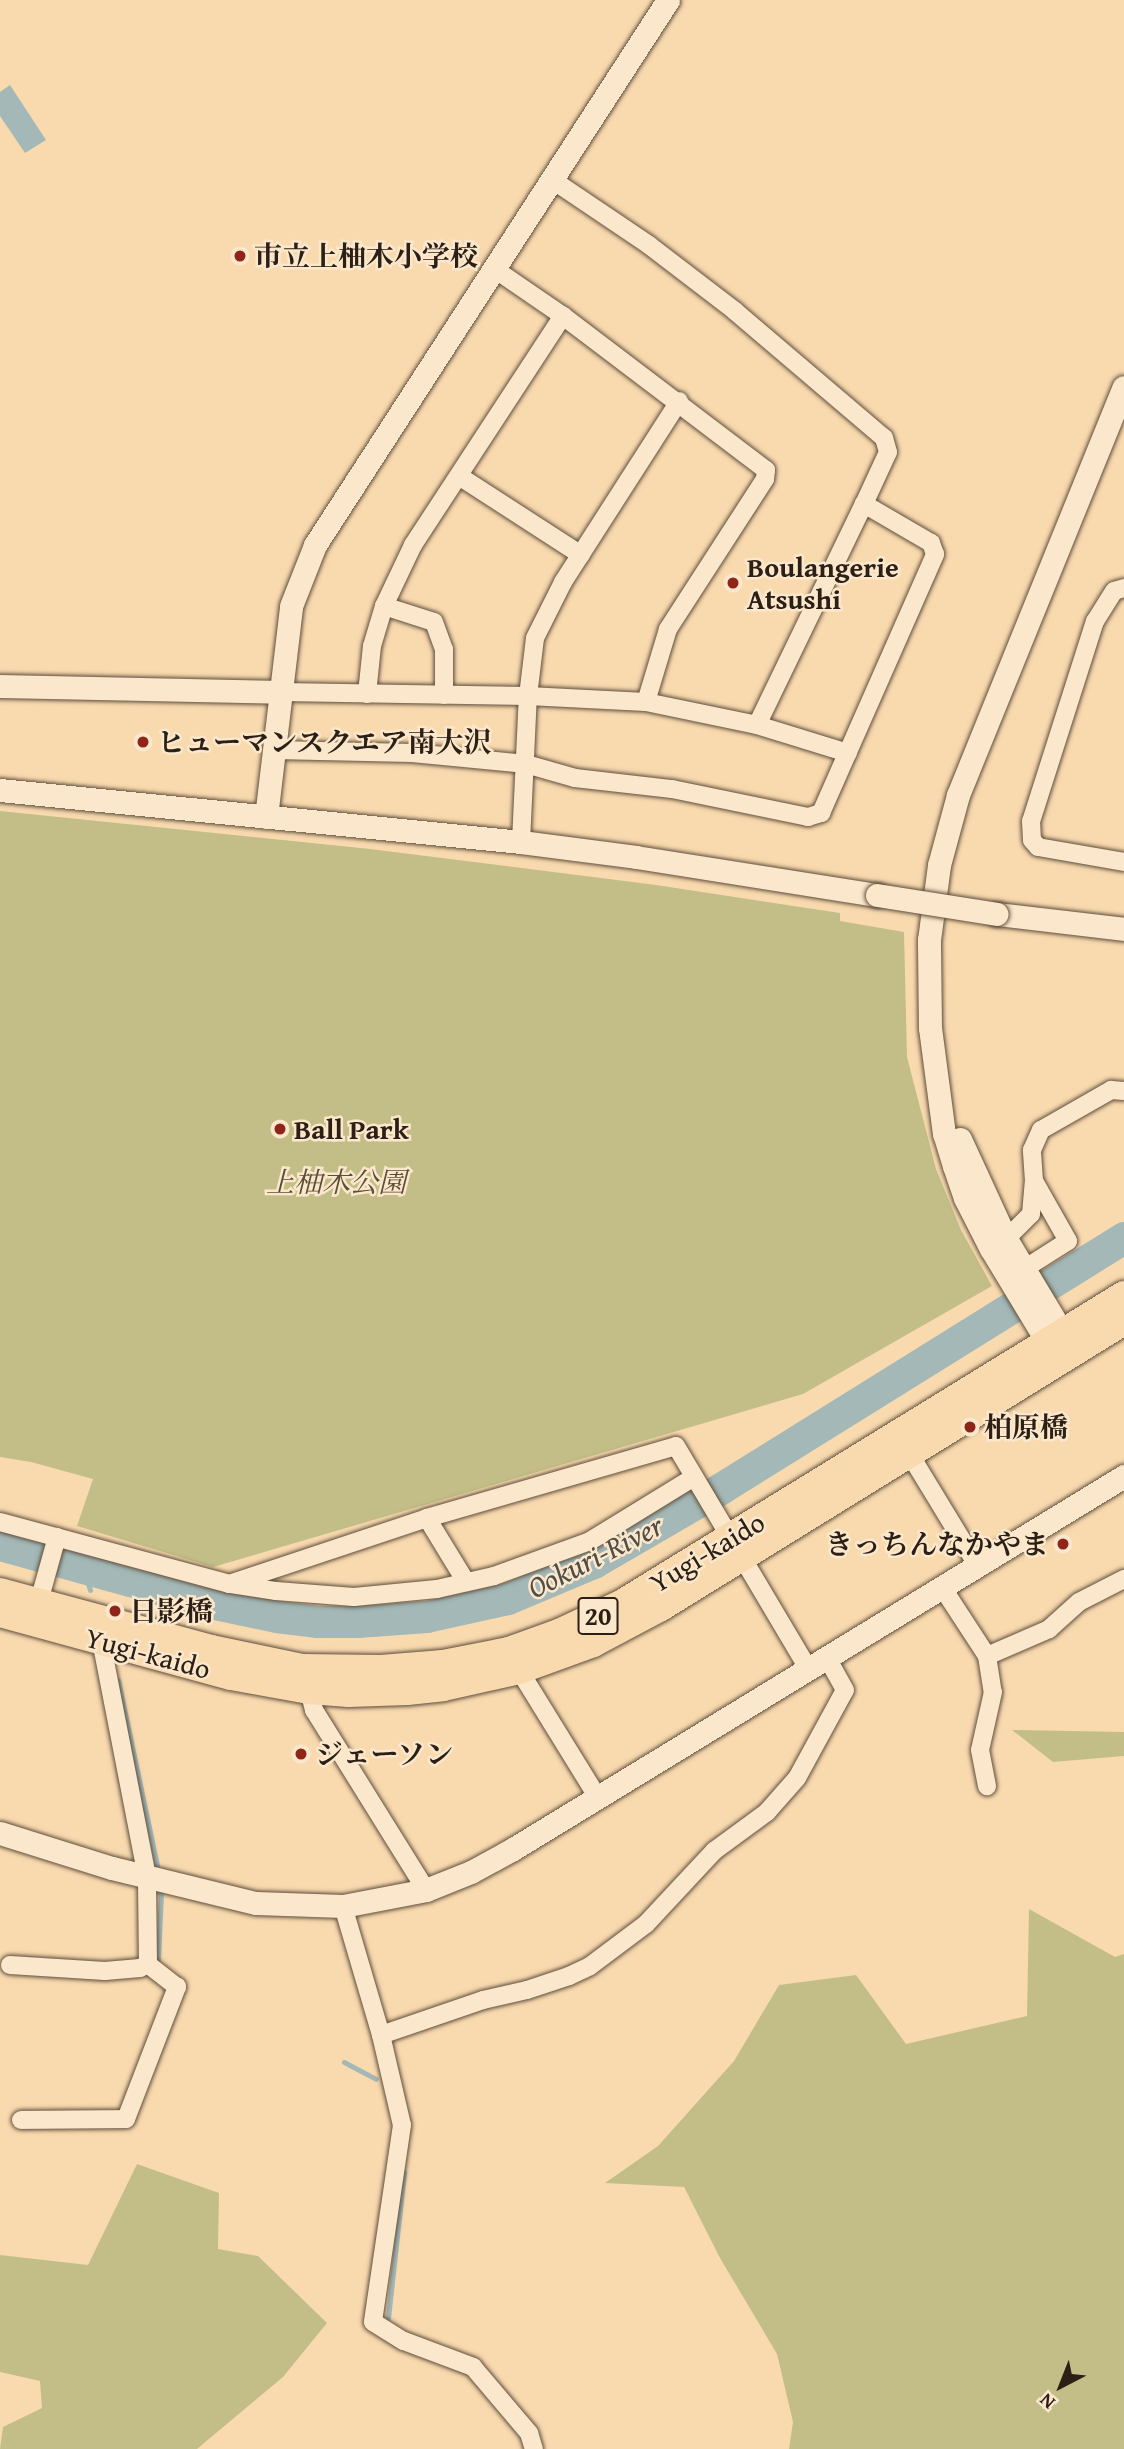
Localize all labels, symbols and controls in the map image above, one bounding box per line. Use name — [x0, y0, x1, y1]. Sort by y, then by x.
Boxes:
place label: 市立上柚木小学校 — [254, 239, 478, 273]
marker: 市立上柚木小学校 — [232, 248, 248, 264]
place label: Boulangerie Atsushi — [747, 550, 899, 616]
marker: Boulangerie Atsushi — [725, 575, 741, 591]
place label: ヒューマンスクエア南大沢 — [157, 725, 493, 759]
marker: ヒューマンスクエア南大沢 — [135, 734, 151, 750]
place label: Ball Park — [294, 1112, 409, 1146]
marker: Ball Park — [272, 1121, 288, 1137]
park label: 上柚木公園 — [266, 1165, 406, 1199]
place label: 柏原橋 — [984, 1410, 1068, 1444]
marker: 柏原橋 — [962, 1419, 978, 1435]
street label: Yugi-kaido — [644, 1505, 770, 1599]
water label: Ookuri-River — [521, 1506, 669, 1606]
place label: きっちんなかやま — [825, 1527, 1049, 1561]
marker: きっちんなかやま — [1055, 1536, 1071, 1552]
place label: 日影橋 — [129, 1594, 213, 1628]
road number: 20 — [577, 1594, 619, 1638]
marker: 日影橋 — [107, 1603, 123, 1619]
street label: Yugi-kaido — [82, 1620, 214, 1686]
place label: ジェーソン — [315, 1737, 455, 1771]
marker: ジェーソン — [293, 1746, 309, 1762]
north arrow — [1026, 2351, 1096, 2421]
text: N — [1033, 2387, 1061, 2416]

